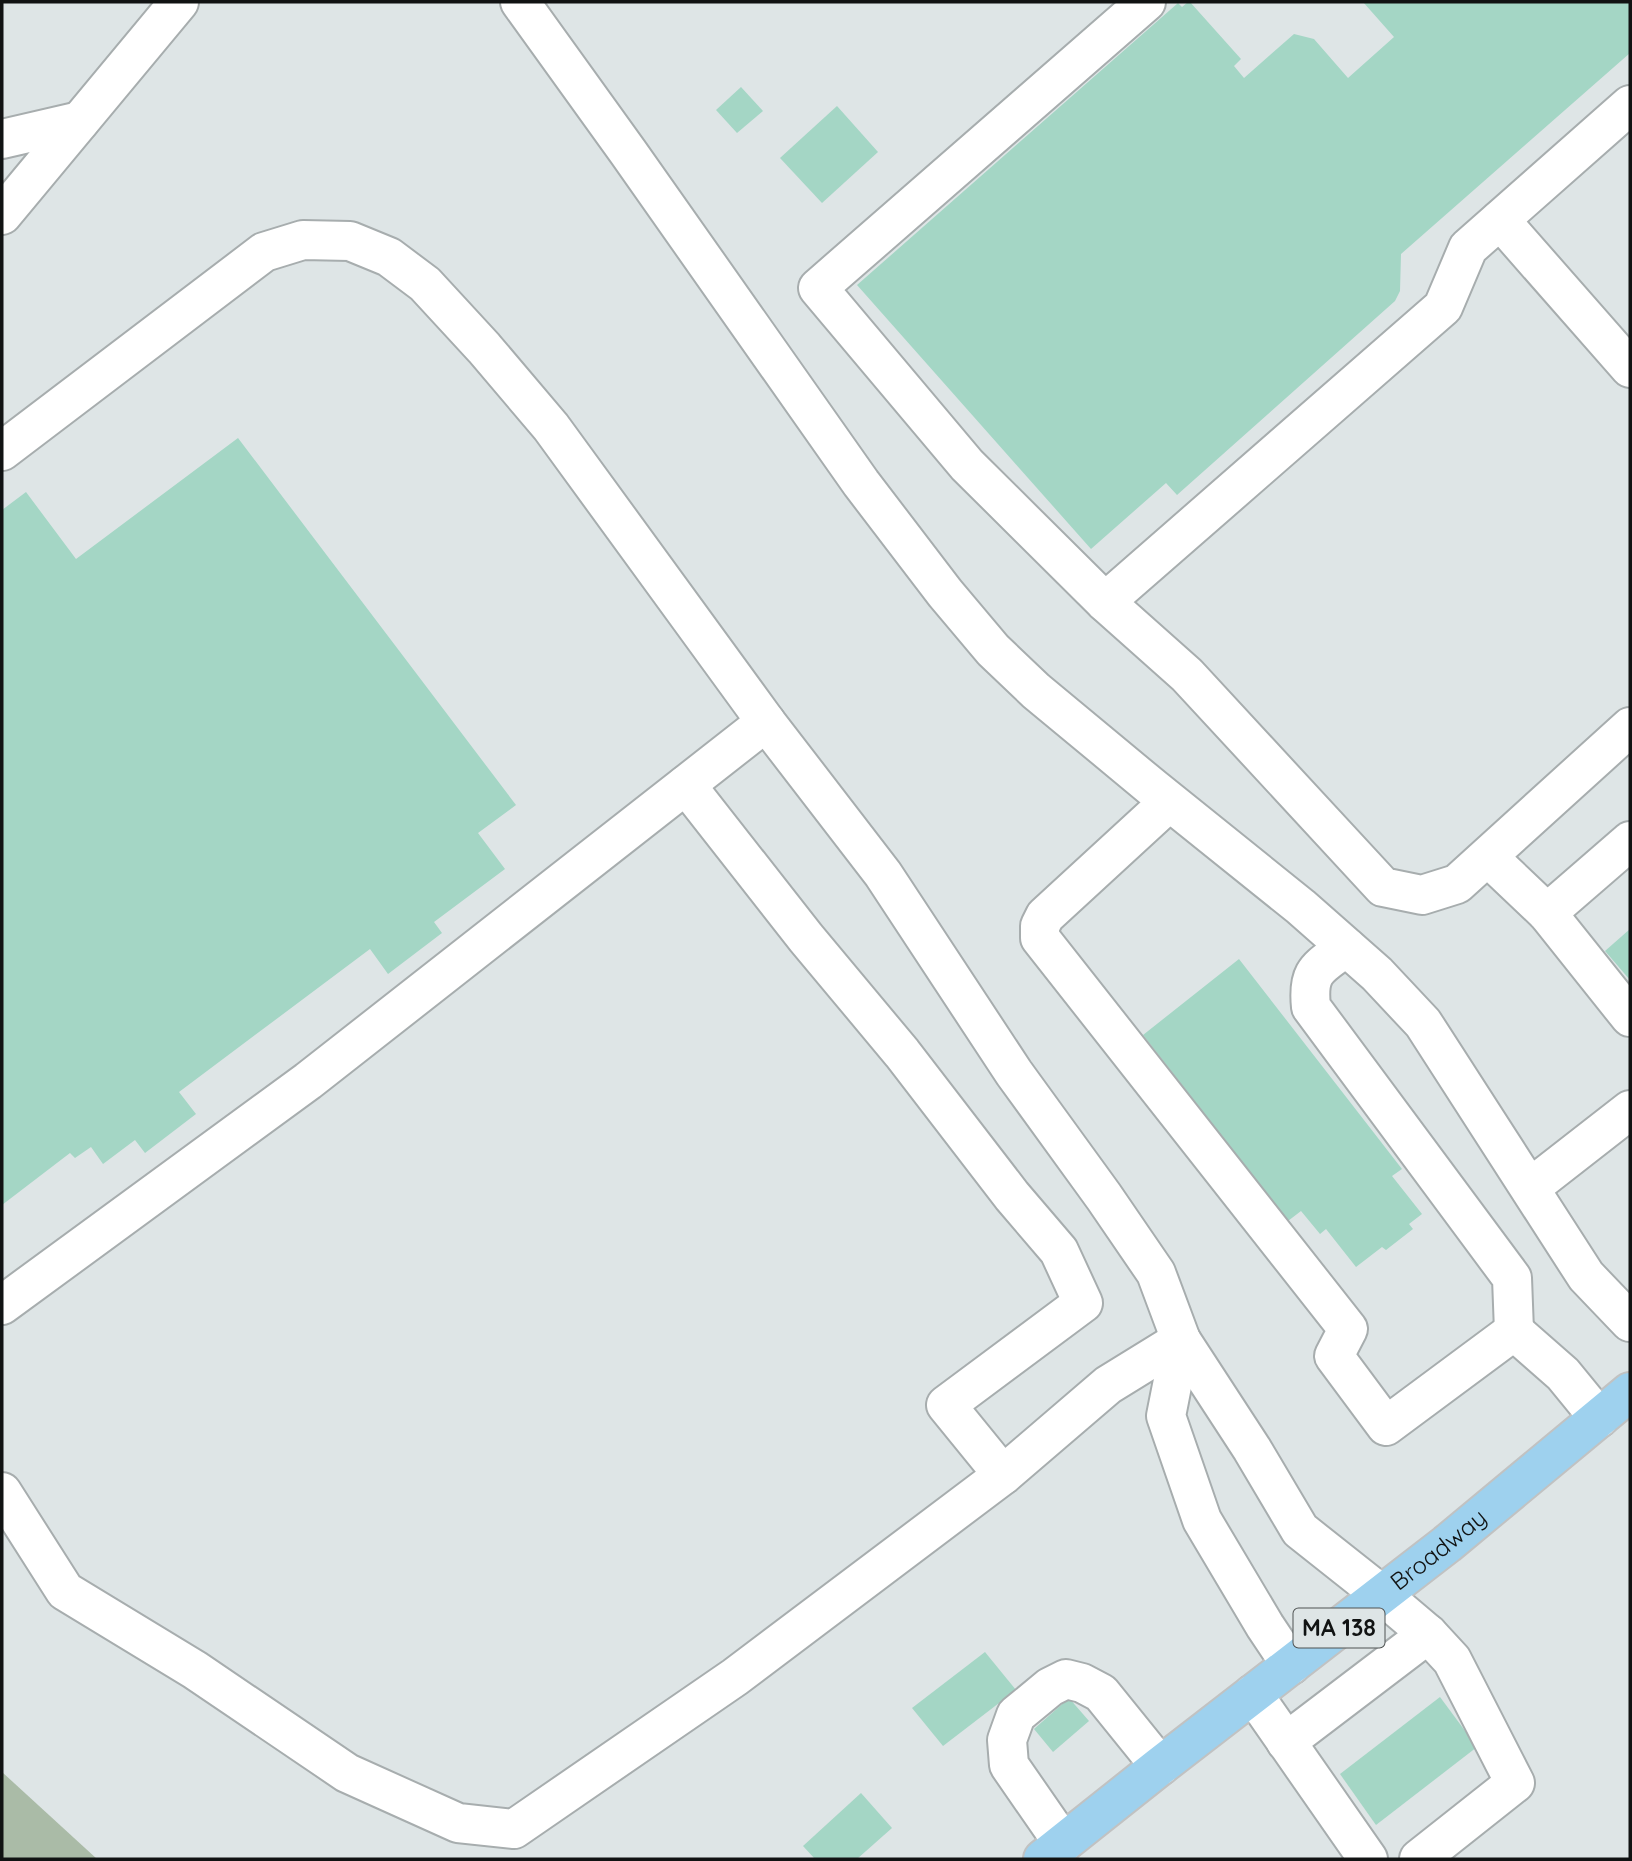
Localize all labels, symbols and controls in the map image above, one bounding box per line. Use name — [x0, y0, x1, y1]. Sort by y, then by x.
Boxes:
street label: Broadway — [1384, 1502, 1492, 1596]
road number: MA 138 — [1294, 1609, 1384, 1648]

